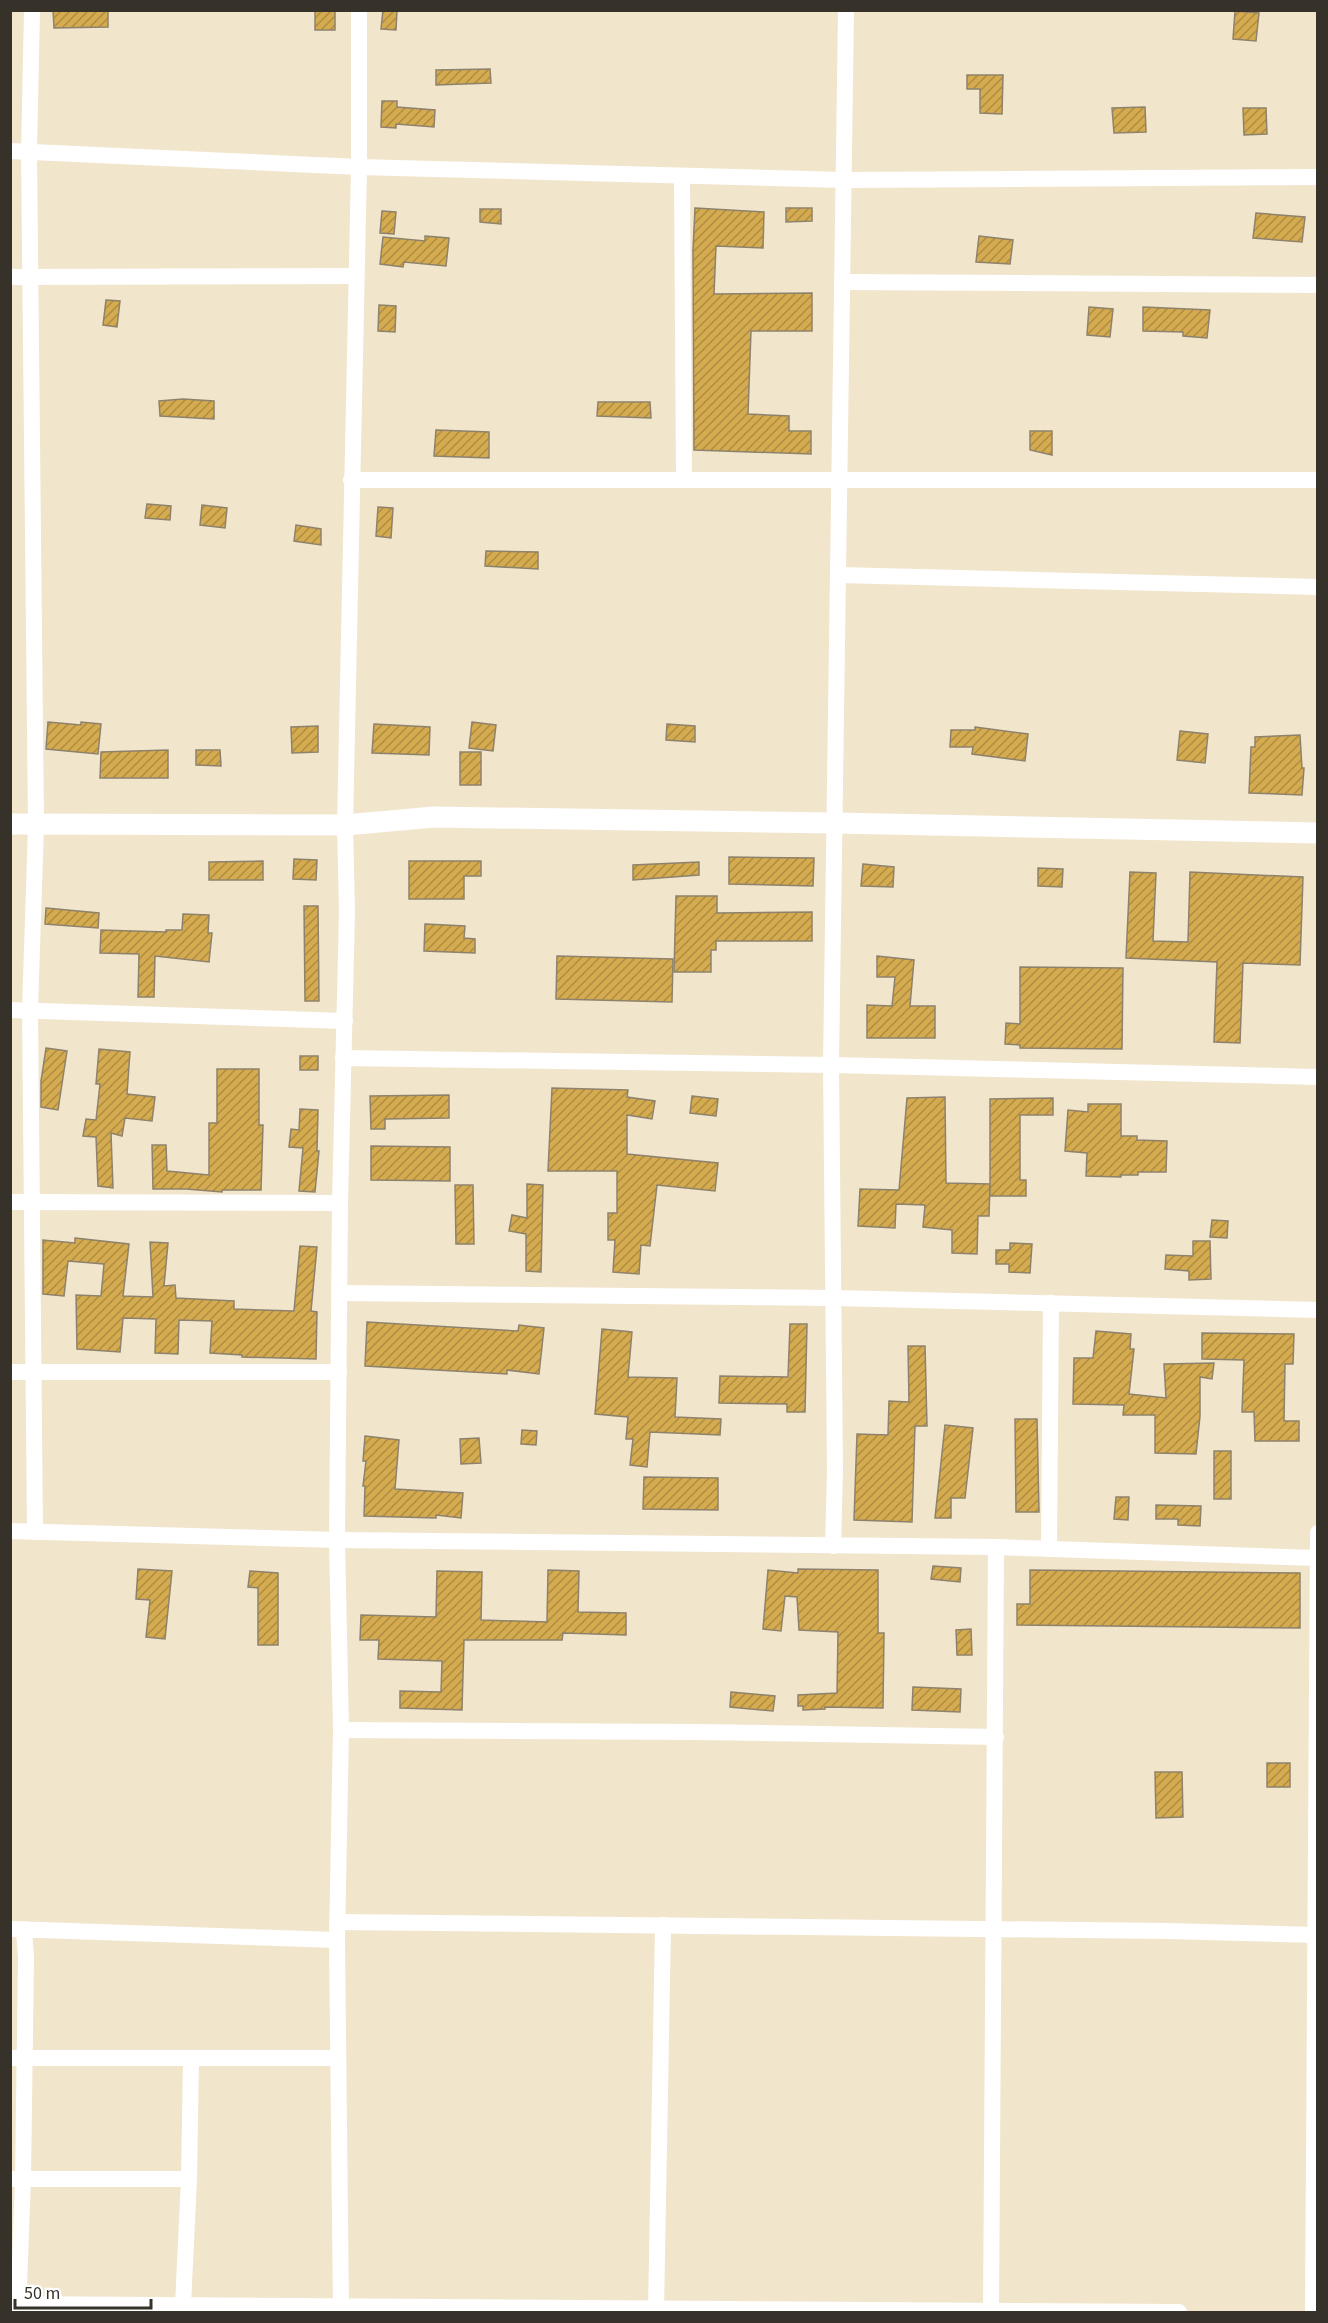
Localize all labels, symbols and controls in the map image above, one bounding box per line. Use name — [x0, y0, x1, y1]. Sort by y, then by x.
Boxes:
scale bar — [15, 2272, 152, 2310]
text: 50 m — [24, 2281, 60, 2306]

